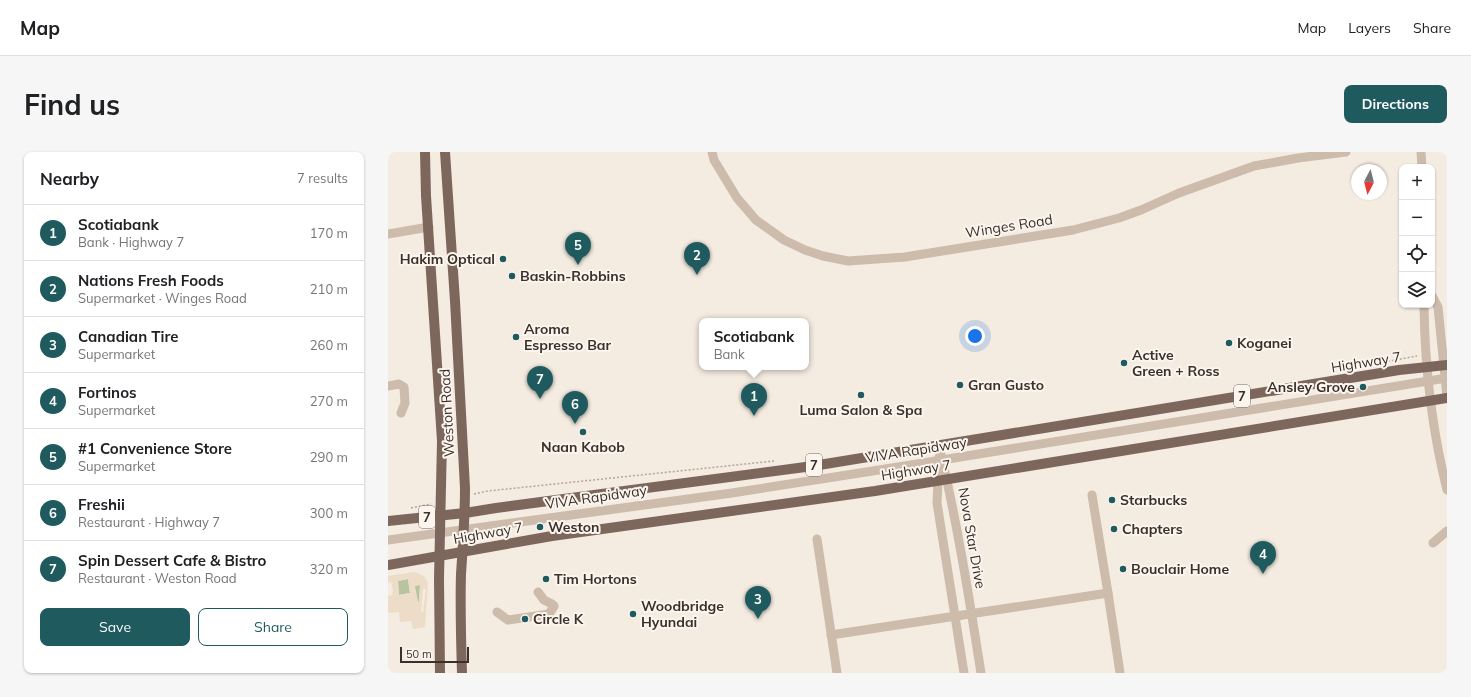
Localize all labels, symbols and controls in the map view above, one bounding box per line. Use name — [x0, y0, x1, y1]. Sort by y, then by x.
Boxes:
text: Map — [20, 16, 60, 40]
text: Map — [1297, 19, 1326, 37]
text: Layers — [1348, 19, 1391, 37]
text: Share — [1413, 19, 1451, 37]
button: Directions — [1344, 85, 1447, 123]
text: Find us — [24, 87, 120, 122]
north arrow — [1351, 164, 1387, 200]
map controls — [1399, 164, 1435, 308]
button: + — [1399, 164, 1435, 200]
text: Nearby — [40, 168, 99, 189]
text: 7 results — [297, 170, 348, 186]
button: − — [1399, 200, 1435, 236]
street label: Winges Road — [964, 210, 1054, 242]
text: Scotiabank — [78, 215, 159, 234]
text: 1 — [49, 225, 57, 241]
text: 170 m — [310, 225, 348, 241]
pin: 5 — [565, 232, 591, 265]
text: Bank · Highway 7 — [78, 234, 184, 250]
button: locate — [1399, 236, 1435, 272]
pin: 2 — [684, 242, 710, 275]
place label: Hakim Optical — [400, 250, 495, 268]
marker: Hakim Optical — [498, 254, 508, 264]
place label: Baskin-Robbins — [520, 267, 626, 285]
text: Nations Fresh Foods — [78, 271, 224, 290]
marker: Baskin-Robbins — [507, 271, 517, 281]
button: layers — [1399, 272, 1435, 308]
text: 2 — [49, 281, 57, 297]
text: 210 m — [310, 281, 348, 297]
text: Supermarket · Winges Road — [78, 290, 247, 306]
popup — [699, 318, 809, 370]
place label: Aroma Espresso Bar — [524, 320, 612, 354]
your location — [965, 326, 985, 346]
text: Canadian Tire — [78, 327, 179, 346]
text: Scotiabank — [714, 327, 794, 346]
marker: Aroma Espresso Bar — [511, 332, 521, 342]
place label: Koganei — [1237, 334, 1292, 352]
text: 3 — [49, 337, 57, 353]
text: 260 m — [310, 337, 348, 353]
marker: Koganei — [1224, 338, 1234, 348]
text: Supermarket — [78, 346, 155, 362]
text: Bank — [714, 346, 745, 362]
place label: Active Green + Ross — [1132, 346, 1220, 380]
street label: Highway 7 — [1330, 348, 1402, 376]
marker: Active Green + Ross — [1119, 358, 1129, 368]
pin: 7 — [527, 366, 553, 399]
street label: Weston Road — [436, 368, 458, 458]
place label: Gran Gusto — [968, 376, 1044, 394]
place label: Ansley Grove — [1267, 378, 1355, 396]
marker: Gran Gusto — [955, 380, 965, 390]
marker: Ansley Grove — [1358, 382, 1368, 392]
text: Fortinos — [78, 383, 137, 402]
pin: 1 — [741, 383, 767, 416]
road number: 7 — [1234, 385, 1250, 407]
marker: Luma Salon & Spa — [856, 390, 866, 400]
pin: 6 — [562, 391, 588, 424]
text: 4 — [49, 393, 57, 409]
text: 270 m — [310, 393, 348, 409]
place label: Luma Salon & Spa — [800, 401, 922, 419]
text: Supermarket — [78, 402, 155, 418]
marker: Naan Kabob — [578, 427, 588, 437]
street label: VIVA Rapidway — [864, 433, 968, 467]
place label: Naan Kabob — [541, 438, 625, 456]
text: #1 Convenience Store — [78, 439, 232, 458]
text: 5 — [49, 449, 57, 465]
text: 290 m — [310, 449, 348, 465]
road number: 7 — [806, 454, 822, 476]
street label: Highway 7 — [880, 456, 952, 484]
text: Supermarket — [78, 458, 155, 474]
street label: VIVA Rapidway — [544, 481, 648, 513]
street label: Nova Star Drive — [954, 486, 990, 590]
place label: Starbucks — [1120, 491, 1187, 509]
text: Freshii — [78, 495, 125, 514]
marker: Starbucks — [1107, 495, 1117, 505]
text: 6 — [49, 505, 57, 521]
text: 300 m — [310, 505, 348, 521]
road number: 7 — [419, 506, 435, 528]
text: Restaurant · Highway 7 — [78, 514, 220, 530]
street label: Highway 7 — [452, 518, 524, 548]
place label: Weston — [548, 518, 599, 536]
place label: Chapters — [1122, 520, 1183, 538]
marker: Weston — [535, 522, 545, 532]
marker: Chapters — [1109, 524, 1119, 534]
pin: 4 — [1250, 541, 1276, 574]
text: Spin Dessert Cafe & Bistro — [78, 551, 267, 570]
place label: Bouclair Home — [1131, 560, 1229, 578]
text: 7 — [49, 561, 57, 577]
text: 320 m — [310, 561, 348, 577]
marker: Bouclair Home — [1118, 564, 1128, 574]
text: Restaurant · Weston Road — [78, 570, 237, 586]
place label: Tim Hortons — [554, 570, 637, 588]
marker: Tim Hortons — [541, 574, 551, 584]
pin: 3 — [745, 586, 771, 619]
place label: Woodbridge Hyundai — [641, 597, 724, 631]
button: Save — [40, 608, 190, 646]
button: Share — [198, 608, 348, 646]
marker: Woodbridge Hyundai — [628, 609, 638, 619]
place label: Circle K — [533, 610, 584, 628]
marker: Circle K — [520, 614, 530, 624]
scale bar — [400, 645, 469, 664]
text: 50 m — [406, 647, 432, 661]

